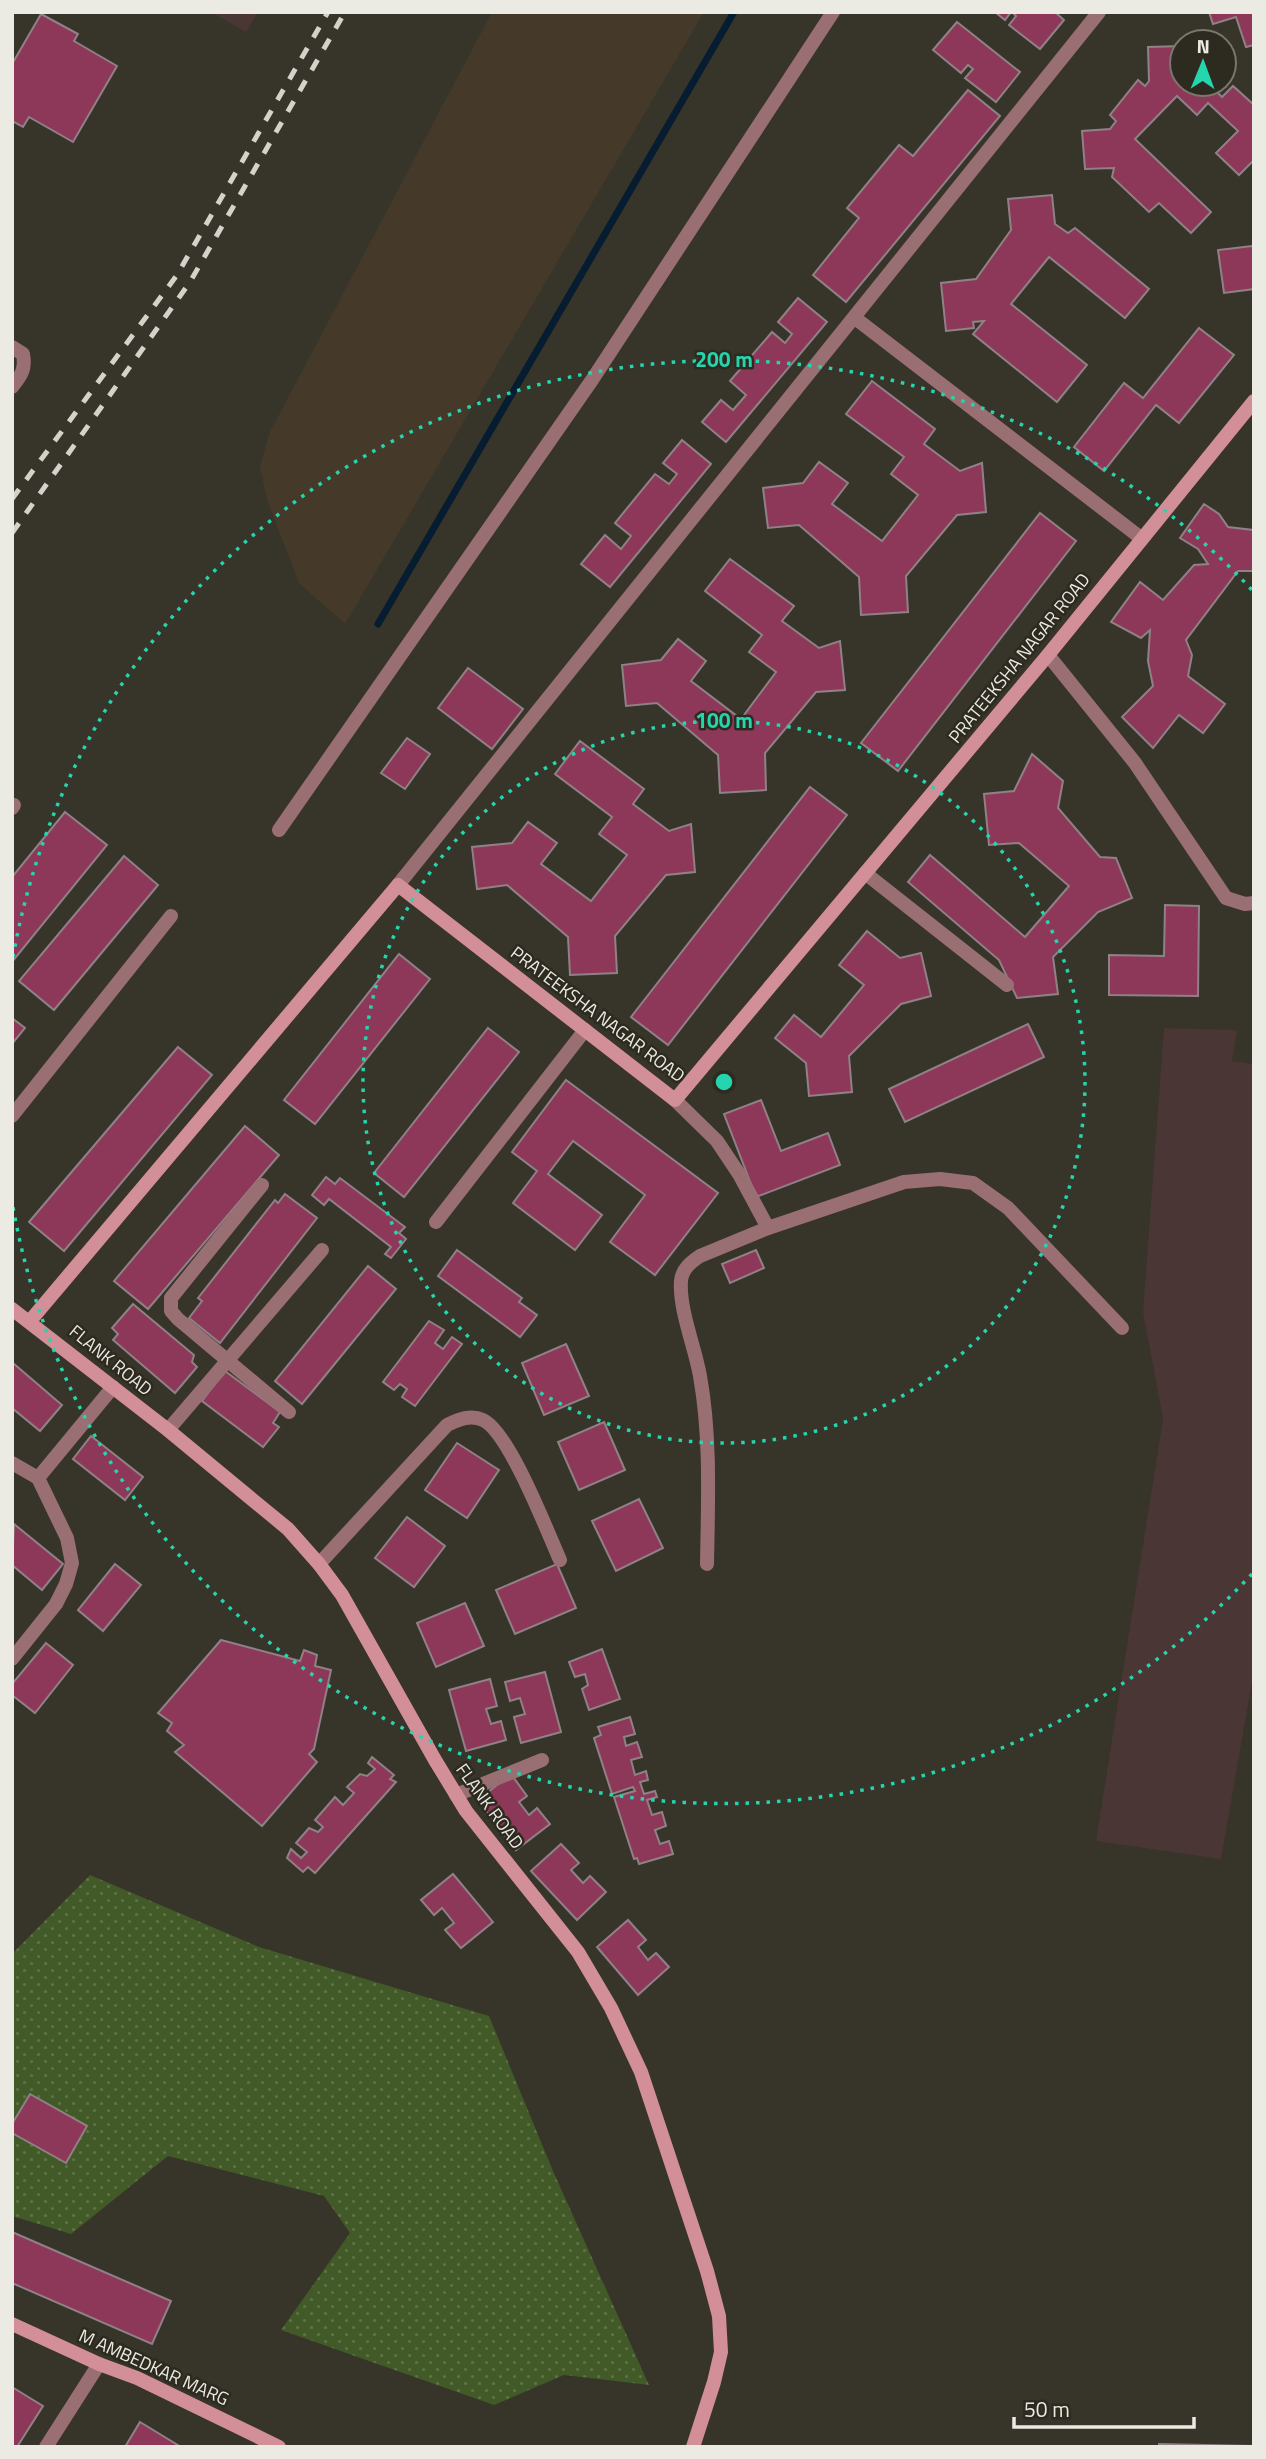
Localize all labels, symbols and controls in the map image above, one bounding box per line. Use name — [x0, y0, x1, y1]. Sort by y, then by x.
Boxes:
north arrow — [1168, 28, 1238, 98]
text: N — [1196, 31, 1210, 60]
text: 200 m — [695, 343, 753, 375]
street label: PRATEEKSHA NAGAR ROAD — [942, 567, 1096, 749]
text: 100 m — [695, 704, 753, 736]
street label: PRATEEKSHA NAGAR ROAD — [505, 939, 691, 1089]
centre of rings — [712, 1070, 736, 1094]
street label: FLANK ROAD — [64, 1318, 158, 1402]
street label: FLANK ROAD — [450, 1758, 530, 1854]
street label: M AMBEDKAR MARG — [75, 2322, 233, 2412]
scale bar — [1014, 2386, 1194, 2430]
text: 50 m — [1024, 2393, 1070, 2425]

